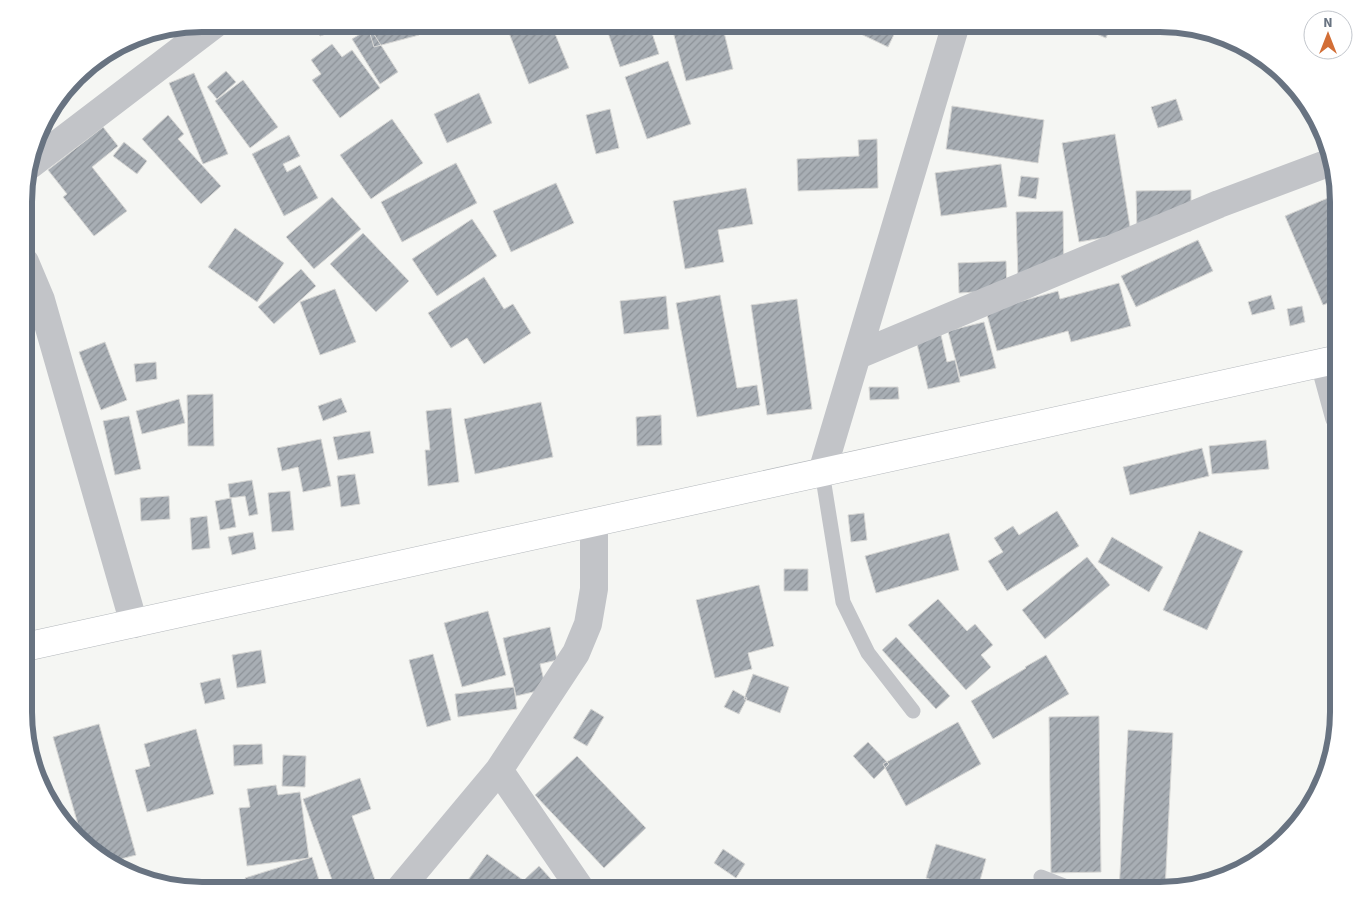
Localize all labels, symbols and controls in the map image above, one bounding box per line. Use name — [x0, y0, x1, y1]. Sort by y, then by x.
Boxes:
north arrow — [1303, 10, 1353, 60]
text: N — [1323, 13, 1333, 33]

